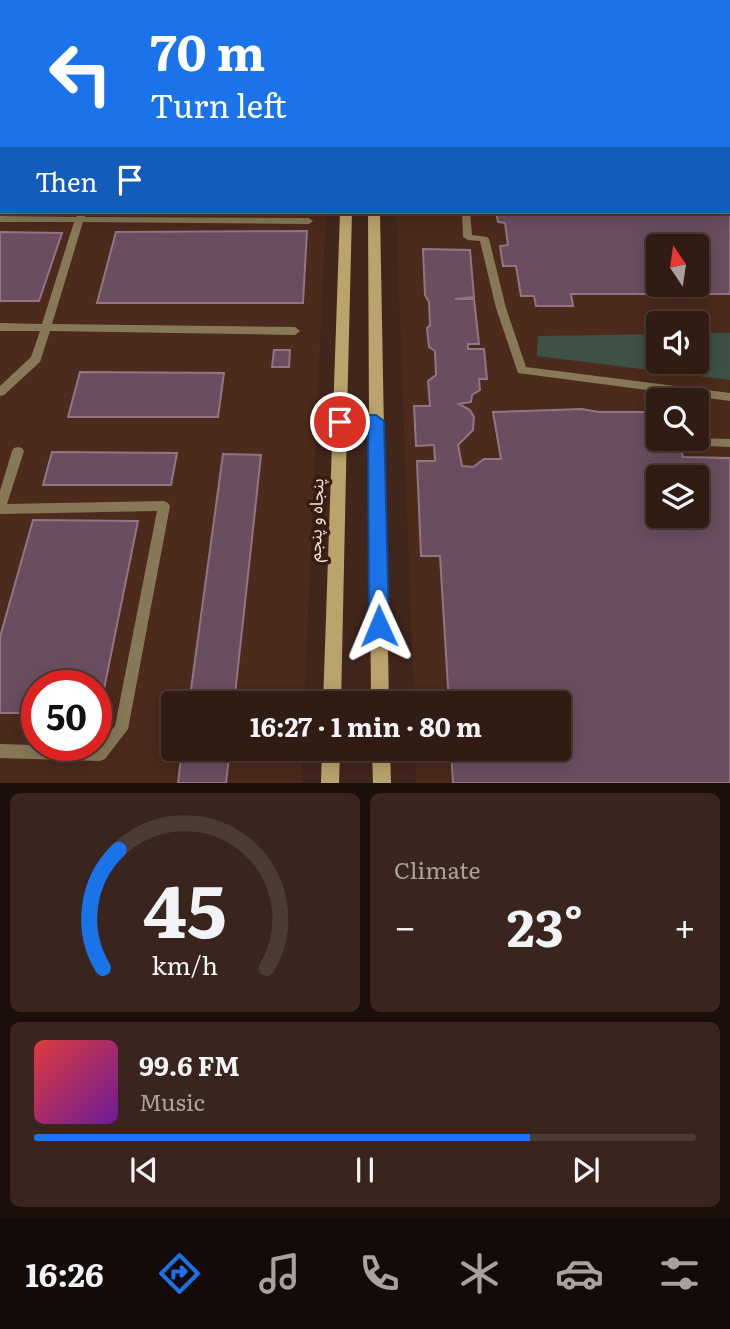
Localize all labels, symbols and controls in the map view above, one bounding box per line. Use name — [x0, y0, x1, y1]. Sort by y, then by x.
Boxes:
text: 70 m — [150, 13, 265, 86]
icon: left — [35, 28, 126, 119]
text: Turn left — [150, 80, 287, 128]
text: Then — [35, 161, 97, 200]
icon: arrive — [111, 161, 149, 199]
north arrow — [646, 234, 709, 298]
map controls — [646, 234, 709, 528]
button: sound — [646, 311, 709, 374]
button: search — [646, 388, 709, 451]
pin — [310, 392, 370, 452]
icon: arrive — [321, 403, 359, 441]
button: layers — [646, 465, 709, 528]
street label: پنجاه و پنجم — [300, 478, 330, 562]
position arrow — [342, 589, 416, 663]
speed limit sign: 50 — [21, 670, 112, 761]
text: 16:27 · 1 min · 80 m — [250, 706, 482, 745]
text: Climate — [394, 852, 480, 886]
text: 45 — [143, 853, 227, 961]
text: 23° — [507, 886, 583, 963]
text: − — [394, 896, 416, 953]
text: + — [674, 896, 696, 953]
text: km/h — [152, 946, 218, 983]
text: 99.6 FM — [139, 1045, 240, 1084]
text: Music — [139, 1084, 205, 1118]
icon: previous — [125, 1151, 163, 1189]
icon: pause — [346, 1151, 384, 1189]
icon: next — [567, 1151, 605, 1189]
text: 16:26 — [26, 1249, 104, 1297]
icon: directions — [155, 1249, 204, 1298]
icon: music — [255, 1249, 304, 1298]
icon: phone — [355, 1249, 404, 1298]
icon: climate — [455, 1249, 504, 1298]
icon: car — [555, 1249, 604, 1298]
icon: filters — [655, 1249, 704, 1298]

